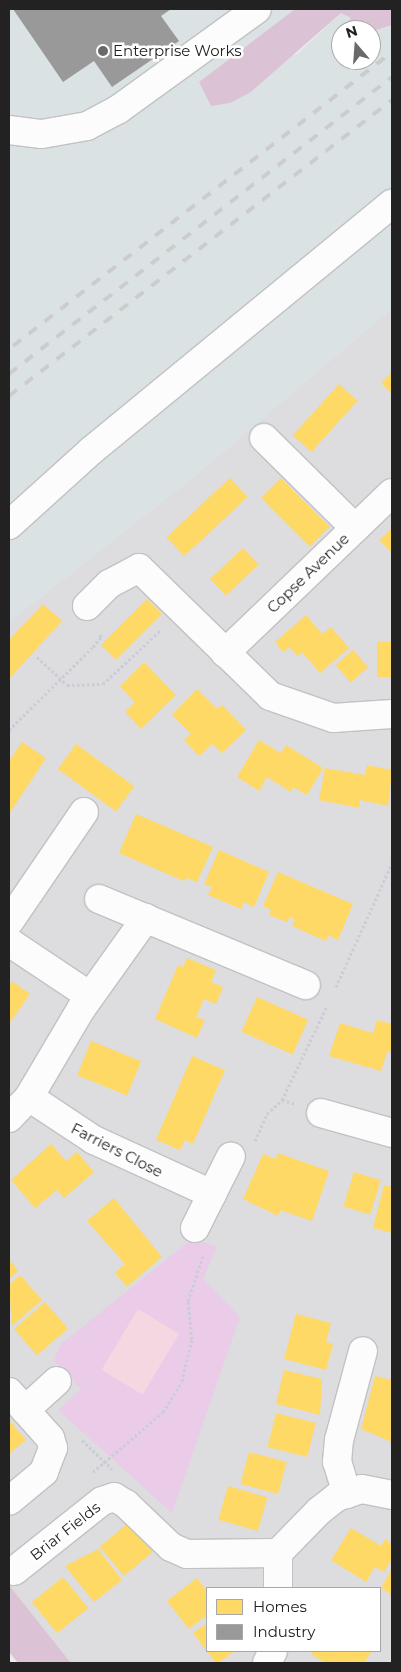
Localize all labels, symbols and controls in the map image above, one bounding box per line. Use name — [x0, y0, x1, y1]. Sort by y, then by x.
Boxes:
north arrow — [331, 20, 381, 70]
text: N — [344, 21, 360, 42]
place label: Enterprise Works — [113, 42, 242, 60]
marker: Enterprise Works — [97, 45, 109, 57]
street label: Copse Avenue — [263, 529, 353, 617]
street label: Farriers Close — [68, 1119, 166, 1181]
street label: Briar Fields — [26, 1498, 104, 1564]
legend — [206, 1587, 381, 1652]
text: Homes — [253, 1597, 307, 1616]
text: Industry — [253, 1622, 315, 1641]

